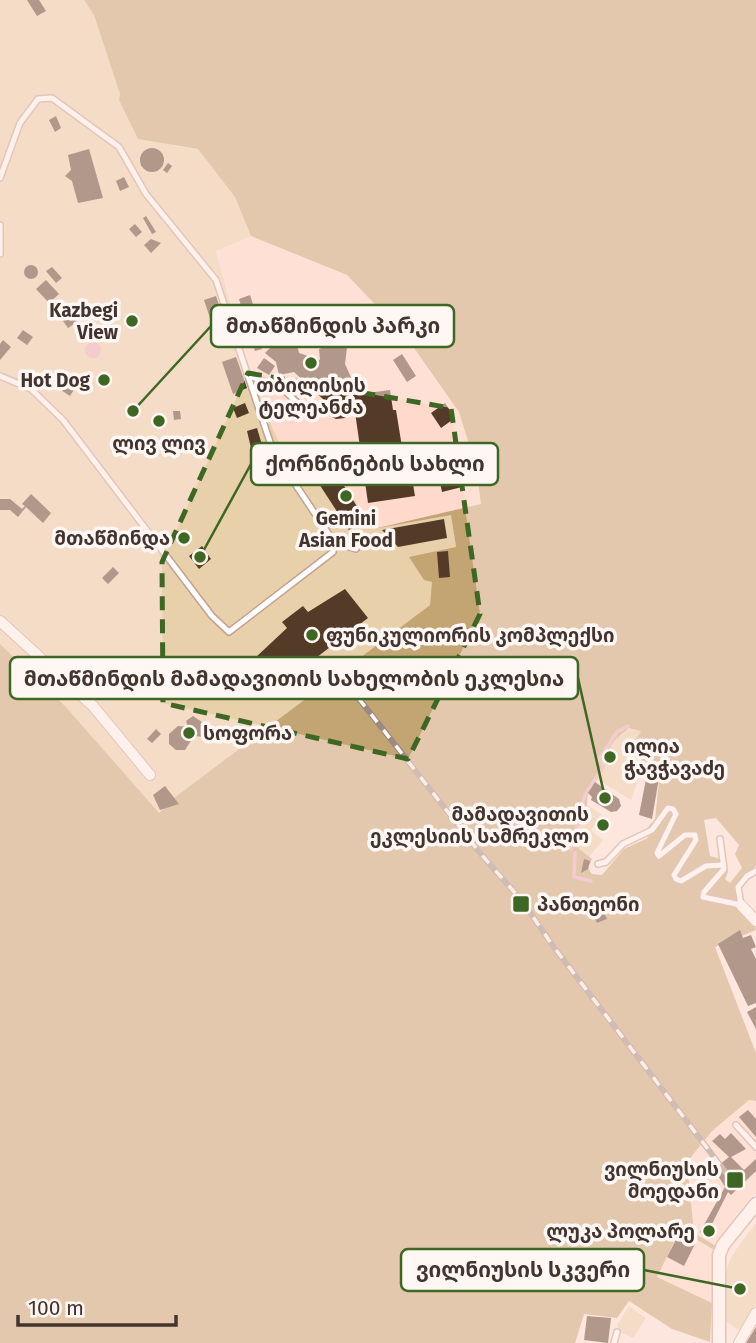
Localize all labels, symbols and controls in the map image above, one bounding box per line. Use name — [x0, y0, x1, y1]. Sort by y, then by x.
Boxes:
place label: Kazbegi View — [49, 299, 119, 344]
callout: მთაწმინდის პარკი — [211, 305, 454, 347]
marker: Kazbegi View — [124, 313, 140, 329]
text: მთაწმინდის პარკი — [226, 313, 440, 339]
marker: თბილისის ტელეანძა — [303, 355, 319, 371]
place label: Hot Dog — [20, 369, 91, 392]
marker: Hot Dog — [96, 372, 112, 388]
place label: თბილისის ტელეანძა — [256, 374, 366, 419]
marker: ლივ ლივ — [151, 413, 167, 429]
place label: ლივ ლივ — [112, 432, 206, 455]
callout: ქორწინების სახლი — [251, 443, 498, 485]
text: ქორწინების სახლი — [265, 451, 485, 477]
marker: Gemini Asian Food — [338, 488, 354, 504]
place label: Gemini Asian Food — [298, 507, 393, 552]
place label: მთაწმინდა — [54, 527, 170, 551]
marker: მთაწმინდა — [176, 530, 192, 546]
place label: ფუნიკულიორის კომპლექსი — [326, 624, 614, 647]
marker: ფუნიკულიორის კომპლექსი — [304, 627, 320, 643]
callout: მთაწმინდის მამადავითის სახელობის ეკლესია — [10, 657, 578, 699]
text: მთაწმინდის მამადავითის სახელობის ეკლესია — [24, 666, 564, 692]
place label: სოფორა — [203, 722, 292, 745]
marker: სოფორა — [181, 725, 197, 741]
place label: ილია ჭავჭავაძე — [624, 735, 725, 780]
marker: ილია ჭავჭავაძე — [602, 749, 618, 765]
place label: მამადავითის ეკლესიის სამრეკლო — [370, 803, 589, 848]
marker: მამადავითის ეკლესიის სამრეკლო — [595, 817, 611, 833]
place label: პანთეონი — [537, 893, 640, 916]
marker: პანთეონი — [511, 894, 531, 914]
place label: ვილნიუსის მოედანი — [604, 1158, 719, 1204]
marker: ვილნიუსის მოედანი — [725, 1170, 745, 1190]
place label: ლუკა პოლარე — [546, 1220, 695, 1243]
marker: ლუკა პოლარე — [701, 1223, 717, 1239]
callout: ვილნიუსის სკვერი — [401, 1249, 644, 1291]
text: ვილნიუსის სკვერი — [416, 1257, 630, 1283]
scale bar — [18, 1284, 175, 1328]
text: 100 m — [28, 1295, 84, 1321]

